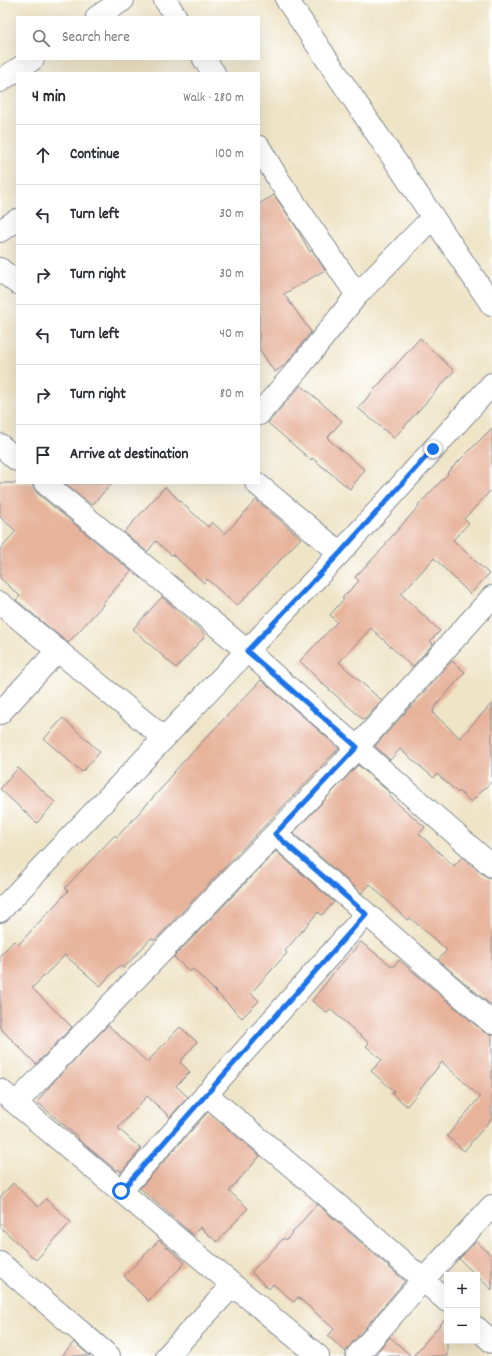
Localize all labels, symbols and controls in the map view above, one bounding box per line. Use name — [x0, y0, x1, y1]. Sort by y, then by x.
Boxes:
search box — [16, 16, 260, 60]
icon: search — [30, 27, 52, 49]
text: Search here — [62, 27, 130, 49]
text: 4 min — [32, 86, 66, 110]
text: Walk · 280 m — [183, 89, 244, 108]
icon: ahead — [32, 144, 54, 166]
text: Continue — [70, 144, 119, 166]
text: 100 m — [215, 145, 244, 164]
icon: left — [32, 204, 54, 226]
text: Turn left — [70, 204, 119, 226]
text: 30 m — [219, 205, 244, 224]
icon: right — [32, 264, 54, 286]
text: Turn right — [70, 264, 126, 286]
text: 30 m — [219, 265, 244, 284]
icon: left — [32, 324, 54, 346]
text: Turn left — [70, 324, 119, 346]
text: 40 m — [220, 325, 244, 344]
icon: right — [32, 384, 54, 406]
text: Turn right — [70, 384, 126, 406]
text: 80 m — [220, 385, 244, 404]
route end — [424, 440, 442, 458]
icon: arrive — [32, 444, 54, 466]
text: Arrive at destination — [70, 444, 188, 466]
route start — [112, 1182, 130, 1200]
map controls — [444, 1272, 480, 1344]
button: + — [444, 1272, 480, 1308]
button: − — [444, 1308, 480, 1344]

